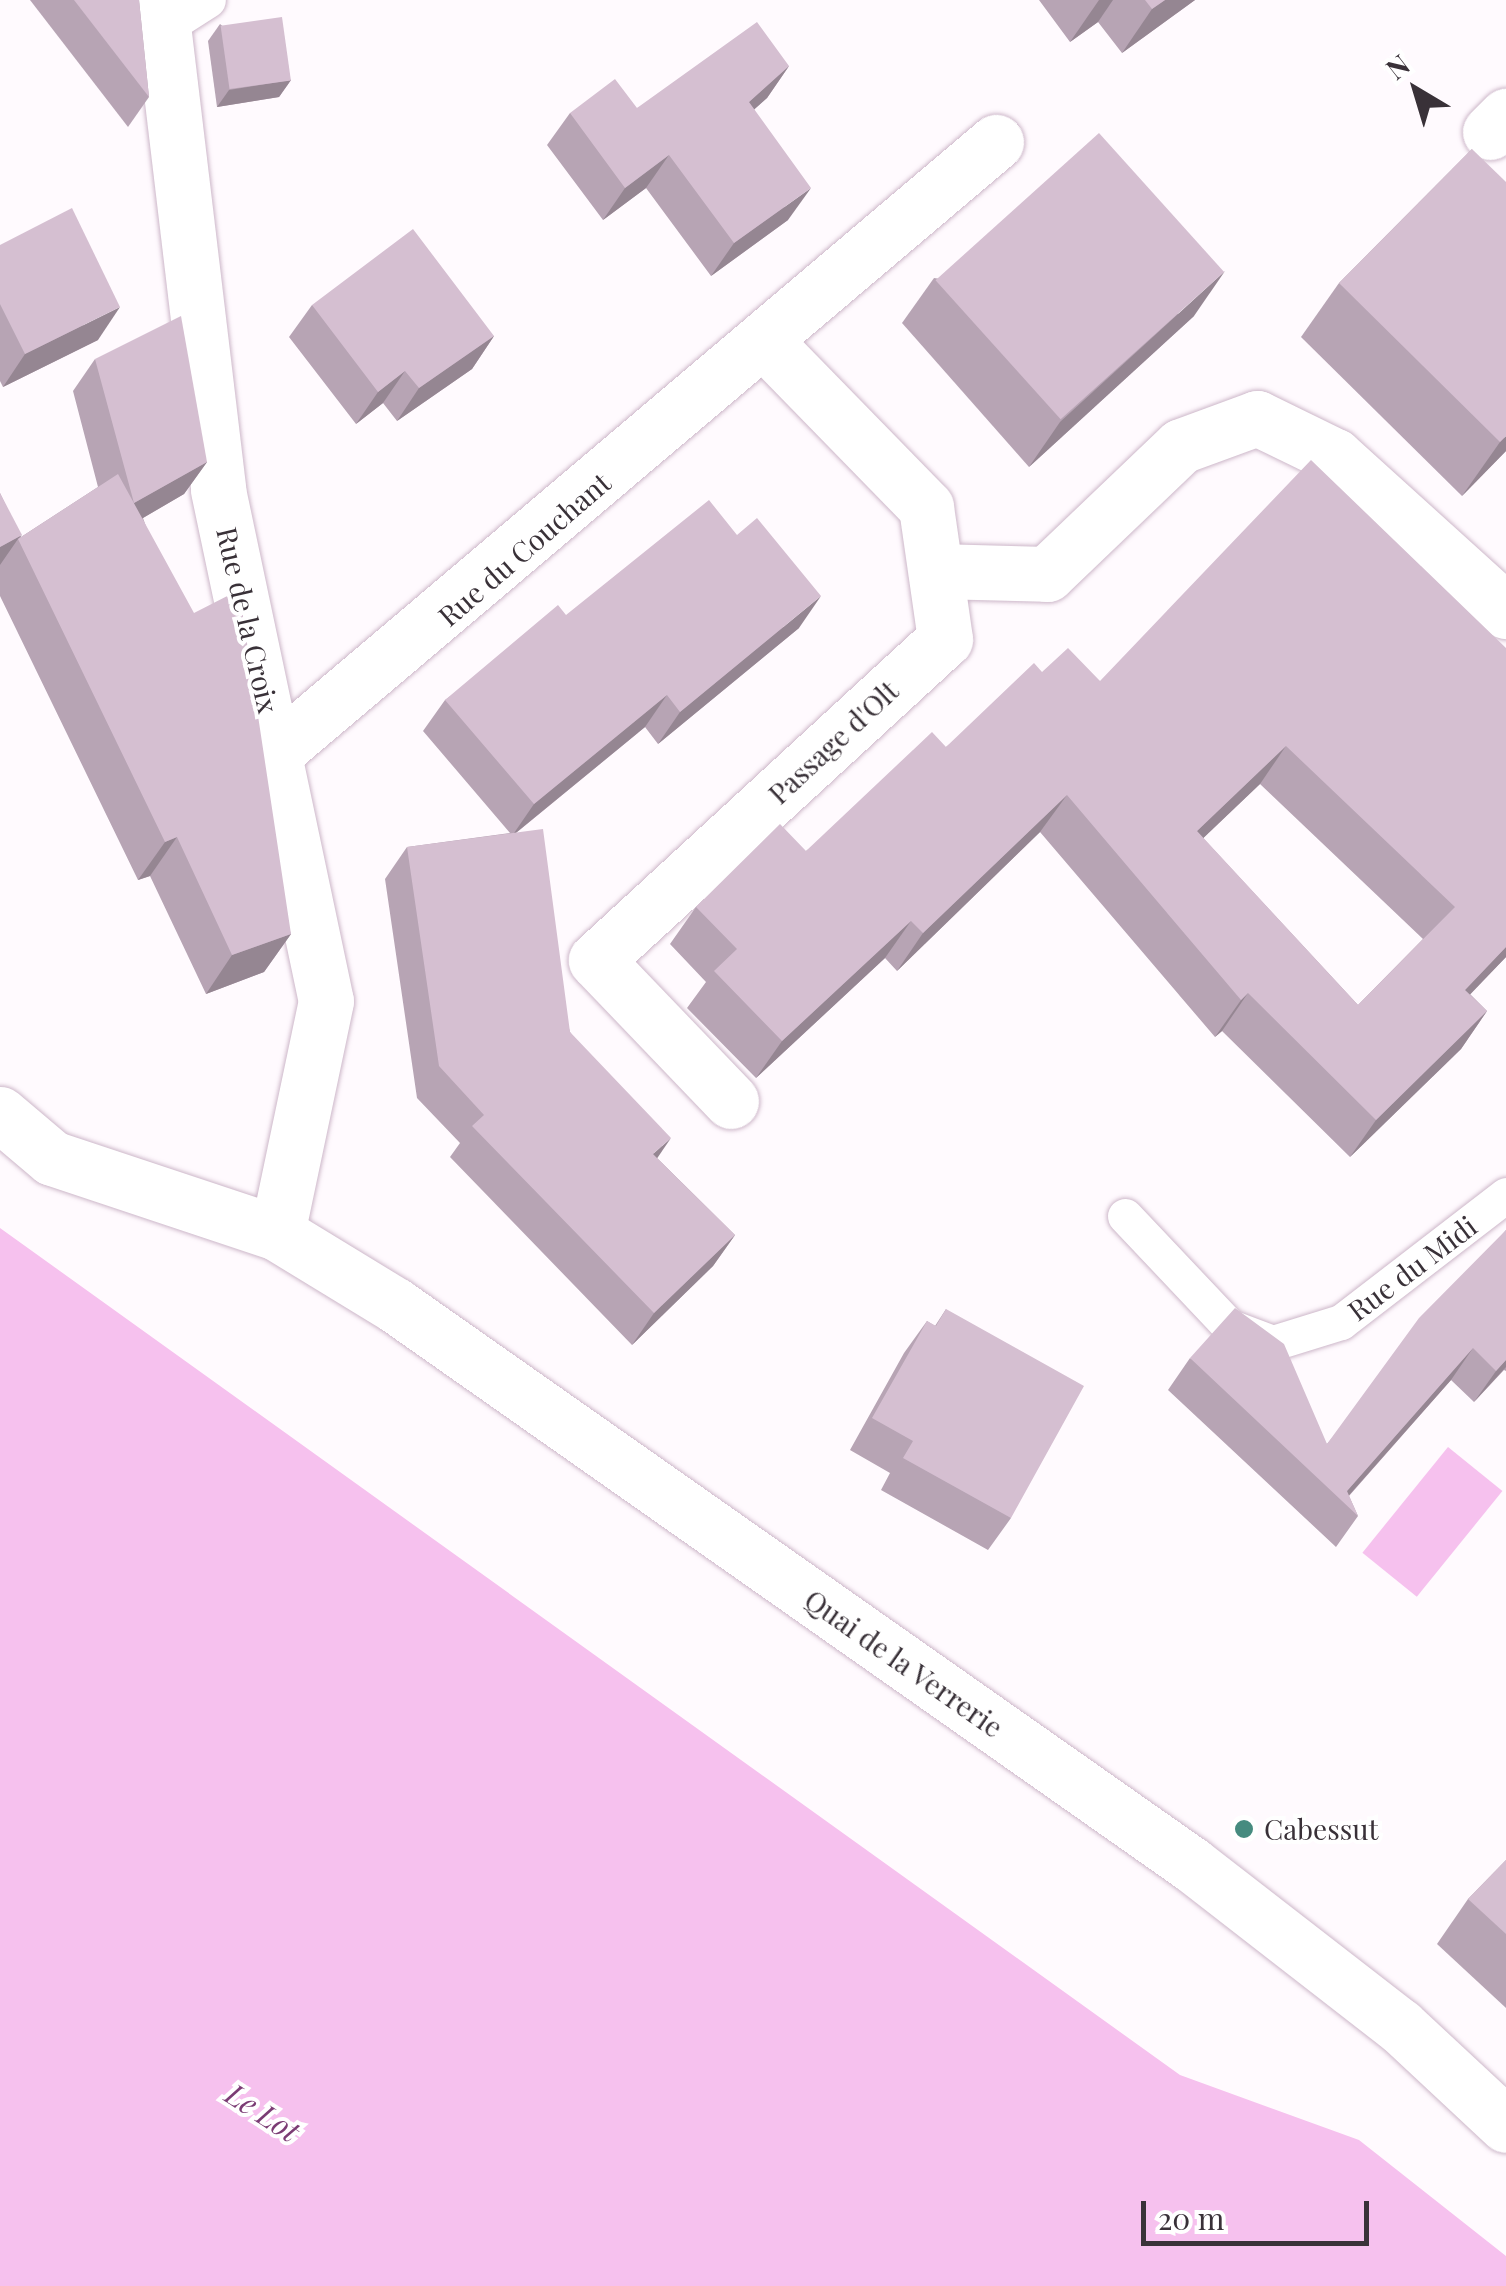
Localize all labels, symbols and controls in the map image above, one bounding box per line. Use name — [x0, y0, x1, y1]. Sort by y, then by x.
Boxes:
north arrow — [1366, 40, 1466, 140]
text: N — [1378, 45, 1417, 87]
street label: Rue du Couchant — [431, 465, 617, 633]
street label: Rue de la Croix — [210, 523, 286, 717]
street label: Passage d'Olt — [761, 674, 905, 810]
street label: Rue du Midi — [1341, 1209, 1483, 1327]
street label: Quai de la Verrerie — [798, 1582, 1010, 1744]
place label: Cabessut — [1264, 1812, 1378, 1846]
marker: Cabessut — [1233, 1818, 1255, 1840]
water label: Le Lot — [220, 2075, 306, 2149]
scale bar — [1146, 2181, 1374, 2243]
text: 20 m — [1158, 2198, 1224, 2238]

